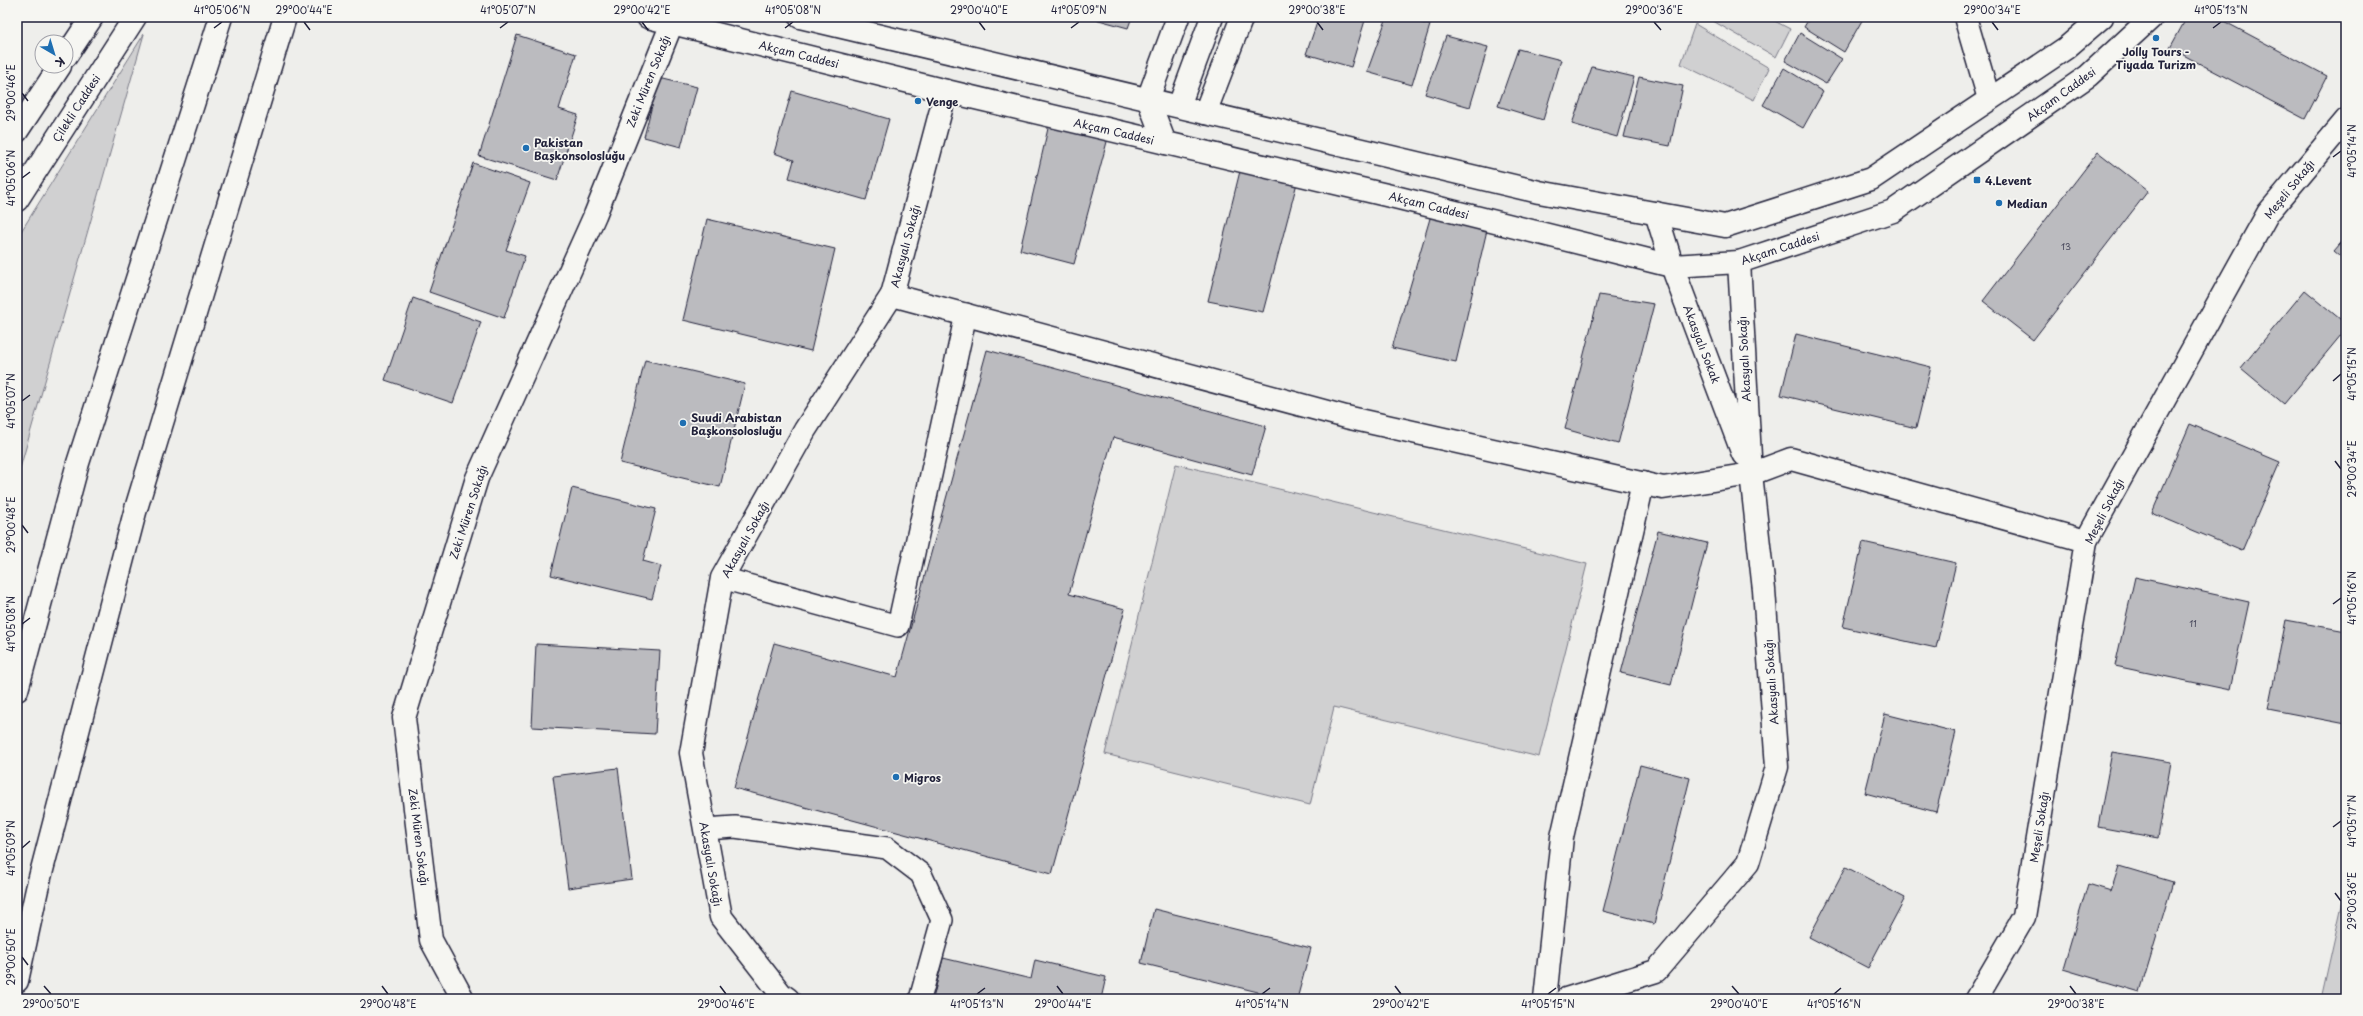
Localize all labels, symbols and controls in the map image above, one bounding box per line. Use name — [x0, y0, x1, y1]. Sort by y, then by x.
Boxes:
text: 41°05'06"N — [194, 2, 251, 17]
text: 29°00'44"E — [275, 2, 333, 17]
text: 41°05'07"N — [480, 2, 536, 17]
text: 29°00'42"E — [613, 2, 671, 17]
text: 41°05'08"N — [765, 2, 821, 17]
text: 29°00'40"E — [950, 2, 1008, 17]
text: 41°05'09"N — [1051, 2, 1107, 17]
text: 29°00'38"E — [1288, 2, 1346, 17]
text: 29°00'36"E — [1625, 2, 1683, 17]
text: 29°00'34"E — [1963, 2, 2021, 17]
text: 41°05'13"N — [2194, 2, 2248, 17]
street label: Zeki Müren Sokağı — [622, 32, 674, 130]
marker: Jolly Tours - Tiyada Turizm — [2151, 33, 2161, 43]
north arrow — [34, 34, 74, 74]
street label: Akçam Caddesi — [757, 36, 841, 72]
place label: Jolly Tours - Tiyada Turizm — [2116, 43, 2196, 73]
text: K — [52, 53, 69, 71]
street label: Akçam Caddesi — [2023, 63, 2099, 125]
text: 29°00'46"E — [3, 64, 18, 122]
street label: Çilekli Caddesi — [48, 71, 104, 145]
place label: Venge — [926, 93, 958, 110]
marker: Venge — [913, 96, 923, 106]
street label: Akçam Caddesi — [1072, 114, 1156, 148]
text: 41°05'14"N — [2344, 124, 2359, 178]
place label: Pakistan Başkonsolosluğu — [534, 134, 625, 164]
marker: Pakistan Başkonsolosluğu — [521, 143, 531, 153]
text: 41°05'06"N — [3, 149, 18, 206]
street label: Meşeli Sokağı — [2260, 156, 2318, 222]
place label: 4.Levent — [1985, 172, 2032, 189]
marker: 4.Levent — [1972, 175, 1982, 185]
street label: Akçam Caddesi — [1387, 187, 1471, 223]
place label: Median — [2007, 195, 2048, 212]
marker: Median — [1994, 198, 2004, 208]
street label: Akasyalı Sokağı — [886, 202, 924, 290]
street label: Akçam Caddesi — [1738, 227, 1822, 269]
house number: 13 — [2061, 239, 2071, 253]
street label: Akasyalı Sokak — [1679, 302, 1725, 386]
street label: Akasyalı Sokağı — [1733, 316, 1755, 402]
text: 41°05'15"N — [2344, 347, 2359, 401]
text: 41°05'07"N — [3, 373, 18, 429]
place label: Suudi Arabistan Başkonsolosluğu — [691, 409, 782, 439]
marker: Suudi Arabistan Başkonsolosluğu — [678, 418, 688, 428]
text: 29°00'34"E — [2344, 440, 2359, 498]
street label: Zeki Müren Sokağı — [445, 463, 491, 561]
street label: Meşeli Sokağı — [2080, 475, 2128, 547]
text: 29°00'48"E — [3, 497, 18, 554]
street label: Akasyalı Sokağı — [717, 497, 773, 581]
text: 41°05'16"N — [2344, 571, 2359, 625]
text: 41°05'08"N — [3, 596, 18, 652]
house number: 11 — [2189, 616, 2197, 630]
street label: Akasyalı Sokağı — [1760, 639, 1782, 725]
place label: Migros — [904, 769, 941, 786]
marker: Migros — [891, 772, 901, 782]
street label: Zeki Müren Sokağı — [405, 787, 433, 887]
street label: Meşeli Sokağı — [2025, 790, 2053, 864]
text: 41°05'17"N — [2344, 795, 2359, 847]
text: 41°05'09"N — [3, 820, 18, 876]
street label: Akasyalı Sokağı — [695, 820, 727, 908]
text: 29°00'36"E — [2344, 872, 2359, 930]
text: 29°00'50"E — [3, 928, 18, 986]
text: 29°00'50"E — [22, 996, 80, 1011]
text: 29°00'48"E — [360, 996, 417, 1011]
text: 29°00'46"E — [697, 996, 755, 1011]
text: 41°05'13"N — [950, 996, 1004, 1011]
text: 29°00'44"E — [1034, 996, 1092, 1011]
text: 41°05'14"N — [1235, 996, 1289, 1011]
text: 29°00'42"E — [1372, 996, 1430, 1011]
text: 41°05'15"N — [1521, 996, 1575, 1011]
text: 29°00'40"E — [1710, 996, 1768, 1011]
text: 41°05'16"N — [1807, 996, 1861, 1011]
text: 29°00'38"E — [2047, 996, 2105, 1011]

